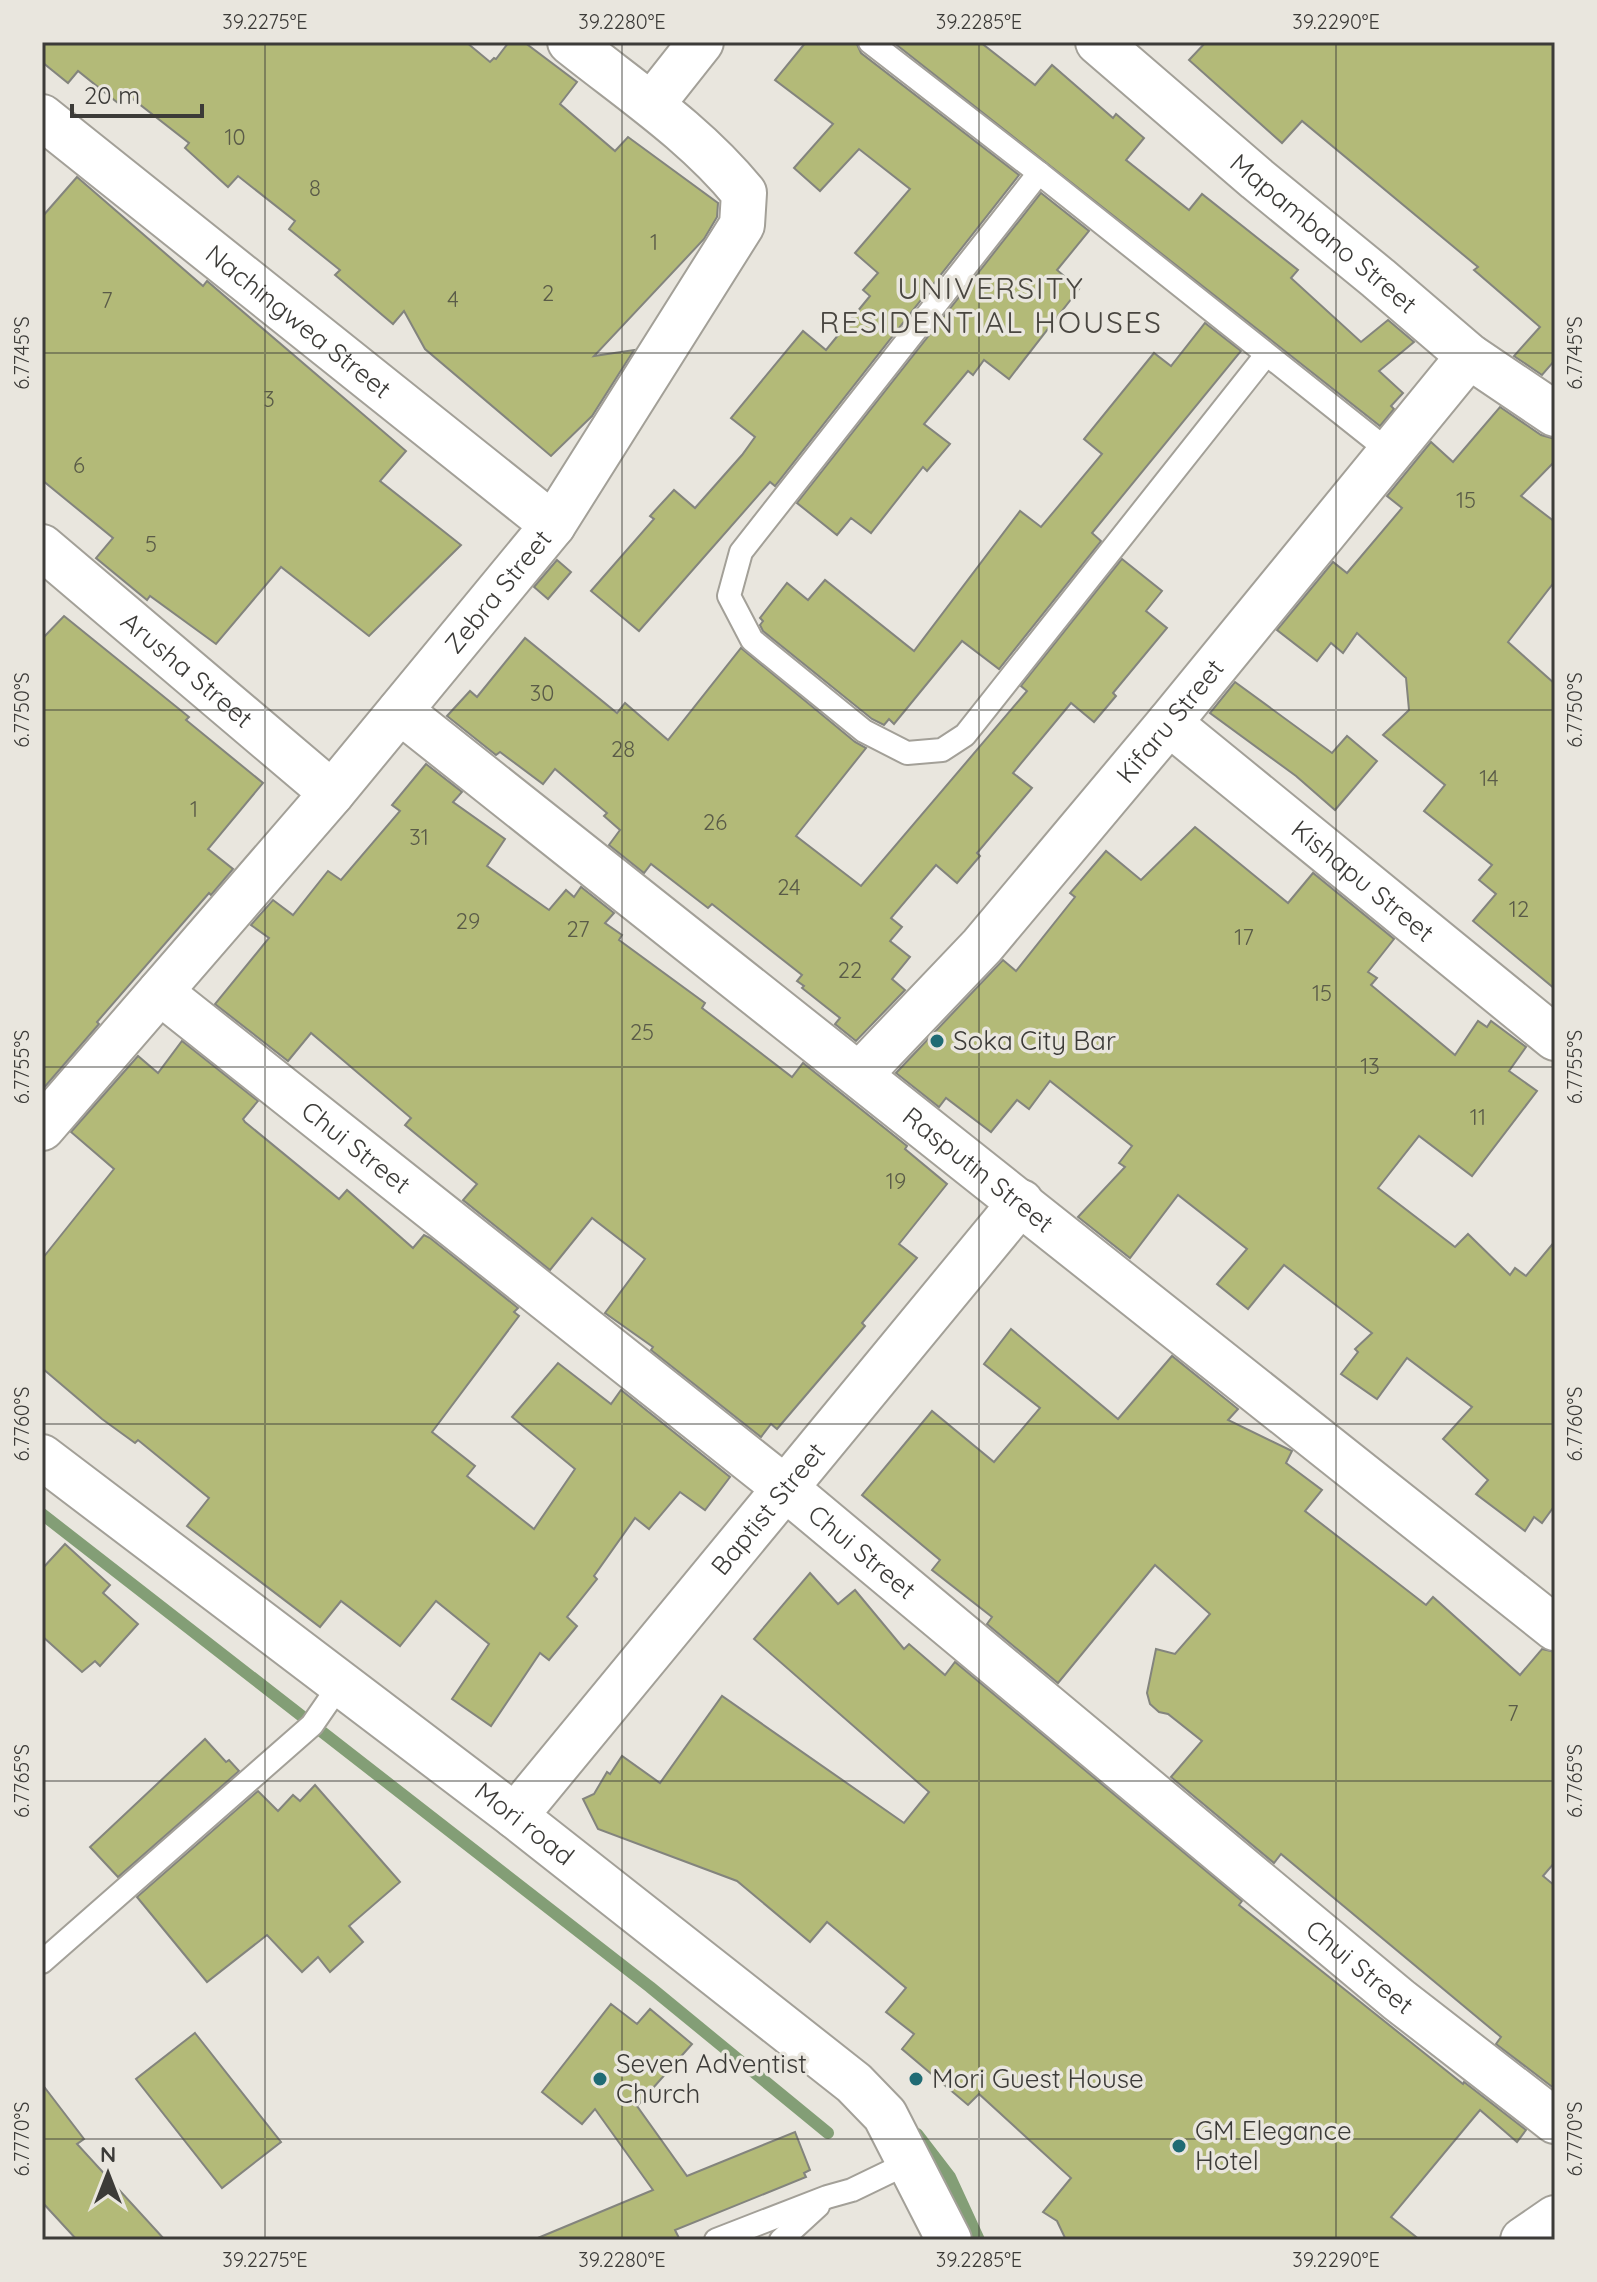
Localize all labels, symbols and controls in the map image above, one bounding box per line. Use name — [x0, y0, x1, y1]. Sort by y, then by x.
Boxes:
text: 39.2275°E — [222, 9, 308, 34]
text: 39.2280°E — [578, 9, 666, 34]
text: 39.2285°E — [936, 9, 1022, 34]
text: 39.2290°E — [1292, 9, 1380, 34]
scale bar — [72, 68, 202, 118]
text: 20 m — [84, 80, 140, 110]
house number: 10 — [224, 123, 246, 151]
street label: Mapambano Street — [1224, 146, 1424, 320]
house number: 8 — [309, 174, 321, 202]
house number: 1 — [650, 228, 658, 256]
street label: Nachingwea Street — [199, 237, 398, 405]
district label: UNIVERSITY RESIDENTIAL HOUSES — [819, 269, 1163, 341]
house number: 2 — [542, 279, 554, 307]
house number: 4 — [447, 285, 459, 313]
house number: 7 — [101, 286, 113, 314]
text: 6.7745°S — [9, 316, 34, 390]
text: 6.7745°S — [1562, 316, 1587, 390]
house number: 3 — [263, 385, 275, 413]
house number: 6 — [73, 451, 85, 479]
house number: 15 — [1456, 486, 1476, 514]
street label: Zebra Street — [437, 523, 558, 660]
house number: 5 — [145, 530, 157, 558]
street label: Arusha Street — [115, 604, 260, 735]
street label: Kifaru Street — [1109, 652, 1231, 790]
text: 6.7750°S — [9, 672, 34, 748]
text: 6.7750°S — [1562, 672, 1587, 748]
house number: 30 — [530, 679, 554, 707]
house number: 28 — [611, 735, 635, 763]
house number: 14 — [1479, 764, 1499, 792]
house number: 1 — [190, 795, 198, 823]
house number: 26 — [703, 808, 727, 836]
street label: Kishapu Street — [1285, 813, 1441, 949]
house number: 31 — [409, 823, 429, 851]
house number: 24 — [777, 873, 801, 901]
house number: 12 — [1509, 895, 1529, 923]
house number: 29 — [456, 907, 480, 935]
house number: 27 — [566, 915, 590, 943]
house number: 17 — [1234, 923, 1254, 951]
house number: 22 — [838, 956, 862, 984]
house number: 15 — [1312, 979, 1332, 1007]
house number: 25 — [630, 1018, 654, 1046]
place label: Soka City Bar — [953, 1024, 1116, 1057]
text: 6.7755°S — [9, 1030, 34, 1104]
text: 6.7755°S — [1562, 1030, 1587, 1104]
marker: Soka City Bar — [928, 1032, 946, 1050]
house number: 13 — [1360, 1052, 1380, 1080]
street label: Chui Street — [295, 1094, 417, 1200]
street label: Rasputin Street — [896, 1099, 1061, 1240]
house number: 11 — [1470, 1103, 1486, 1131]
house number: 19 — [886, 1167, 906, 1195]
text: 6.7760°S — [9, 1387, 34, 1461]
text: 6.7760°S — [1562, 1387, 1587, 1461]
street label: Baptist Street — [703, 1435, 832, 1582]
street label: Chui Street — [802, 1497, 923, 1606]
house number: 7 — [1507, 1699, 1519, 1727]
text: 6.7765°S — [9, 1744, 34, 1818]
text: 6.7765°S — [1562, 1744, 1587, 1818]
street label: Mori road — [469, 1775, 581, 1872]
street label: Chui Street — [1299, 1912, 1420, 2021]
place label: Seven Adventist Church — [616, 2047, 807, 2110]
place label: Mori Guest House — [932, 2062, 1144, 2095]
marker: Seven Adventist Church — [591, 2070, 609, 2088]
marker: Mori Guest House — [907, 2070, 925, 2088]
text: 6.7770°S — [9, 2102, 34, 2176]
text: 6.7770°S — [1562, 2102, 1587, 2176]
place label: GM Elegance Hotel — [1195, 2114, 1352, 2177]
north arrow — [68, 2134, 148, 2214]
marker: GM Elegance Hotel — [1170, 2137, 1188, 2155]
text: N — [100, 2140, 116, 2168]
text: 39.2275°E — [222, 2247, 308, 2272]
text: 39.2280°E — [578, 2247, 666, 2272]
text: 39.2285°E — [936, 2247, 1022, 2272]
text: 39.2290°E — [1292, 2247, 1380, 2272]

